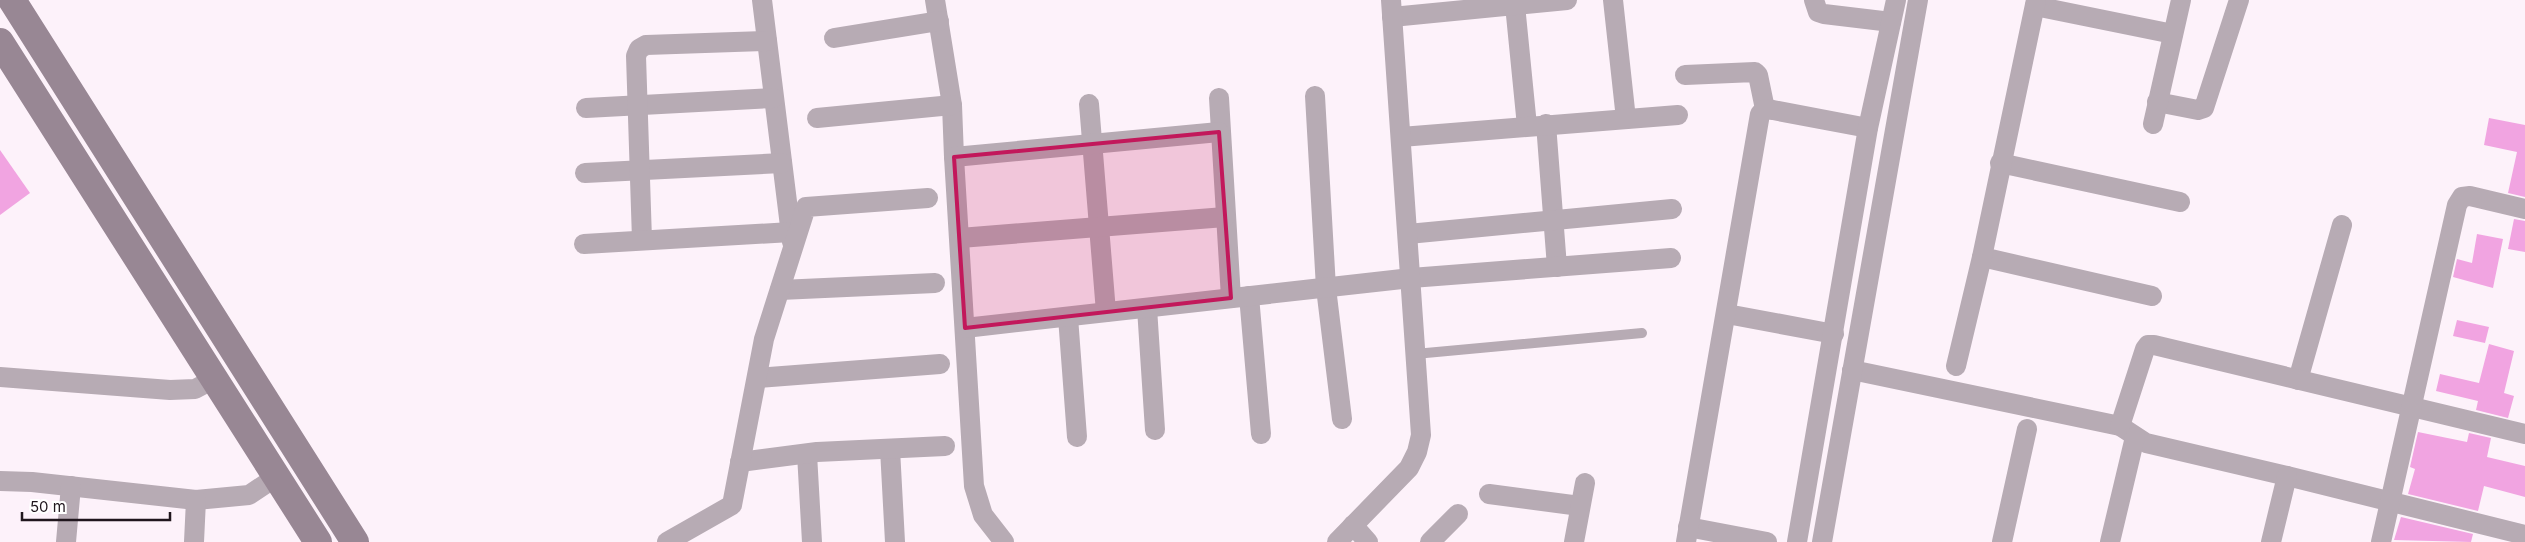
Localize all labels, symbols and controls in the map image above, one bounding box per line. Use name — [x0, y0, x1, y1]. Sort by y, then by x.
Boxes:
scale bar — [22, 490, 170, 522]
text: 50 m — [30, 497, 66, 516]

